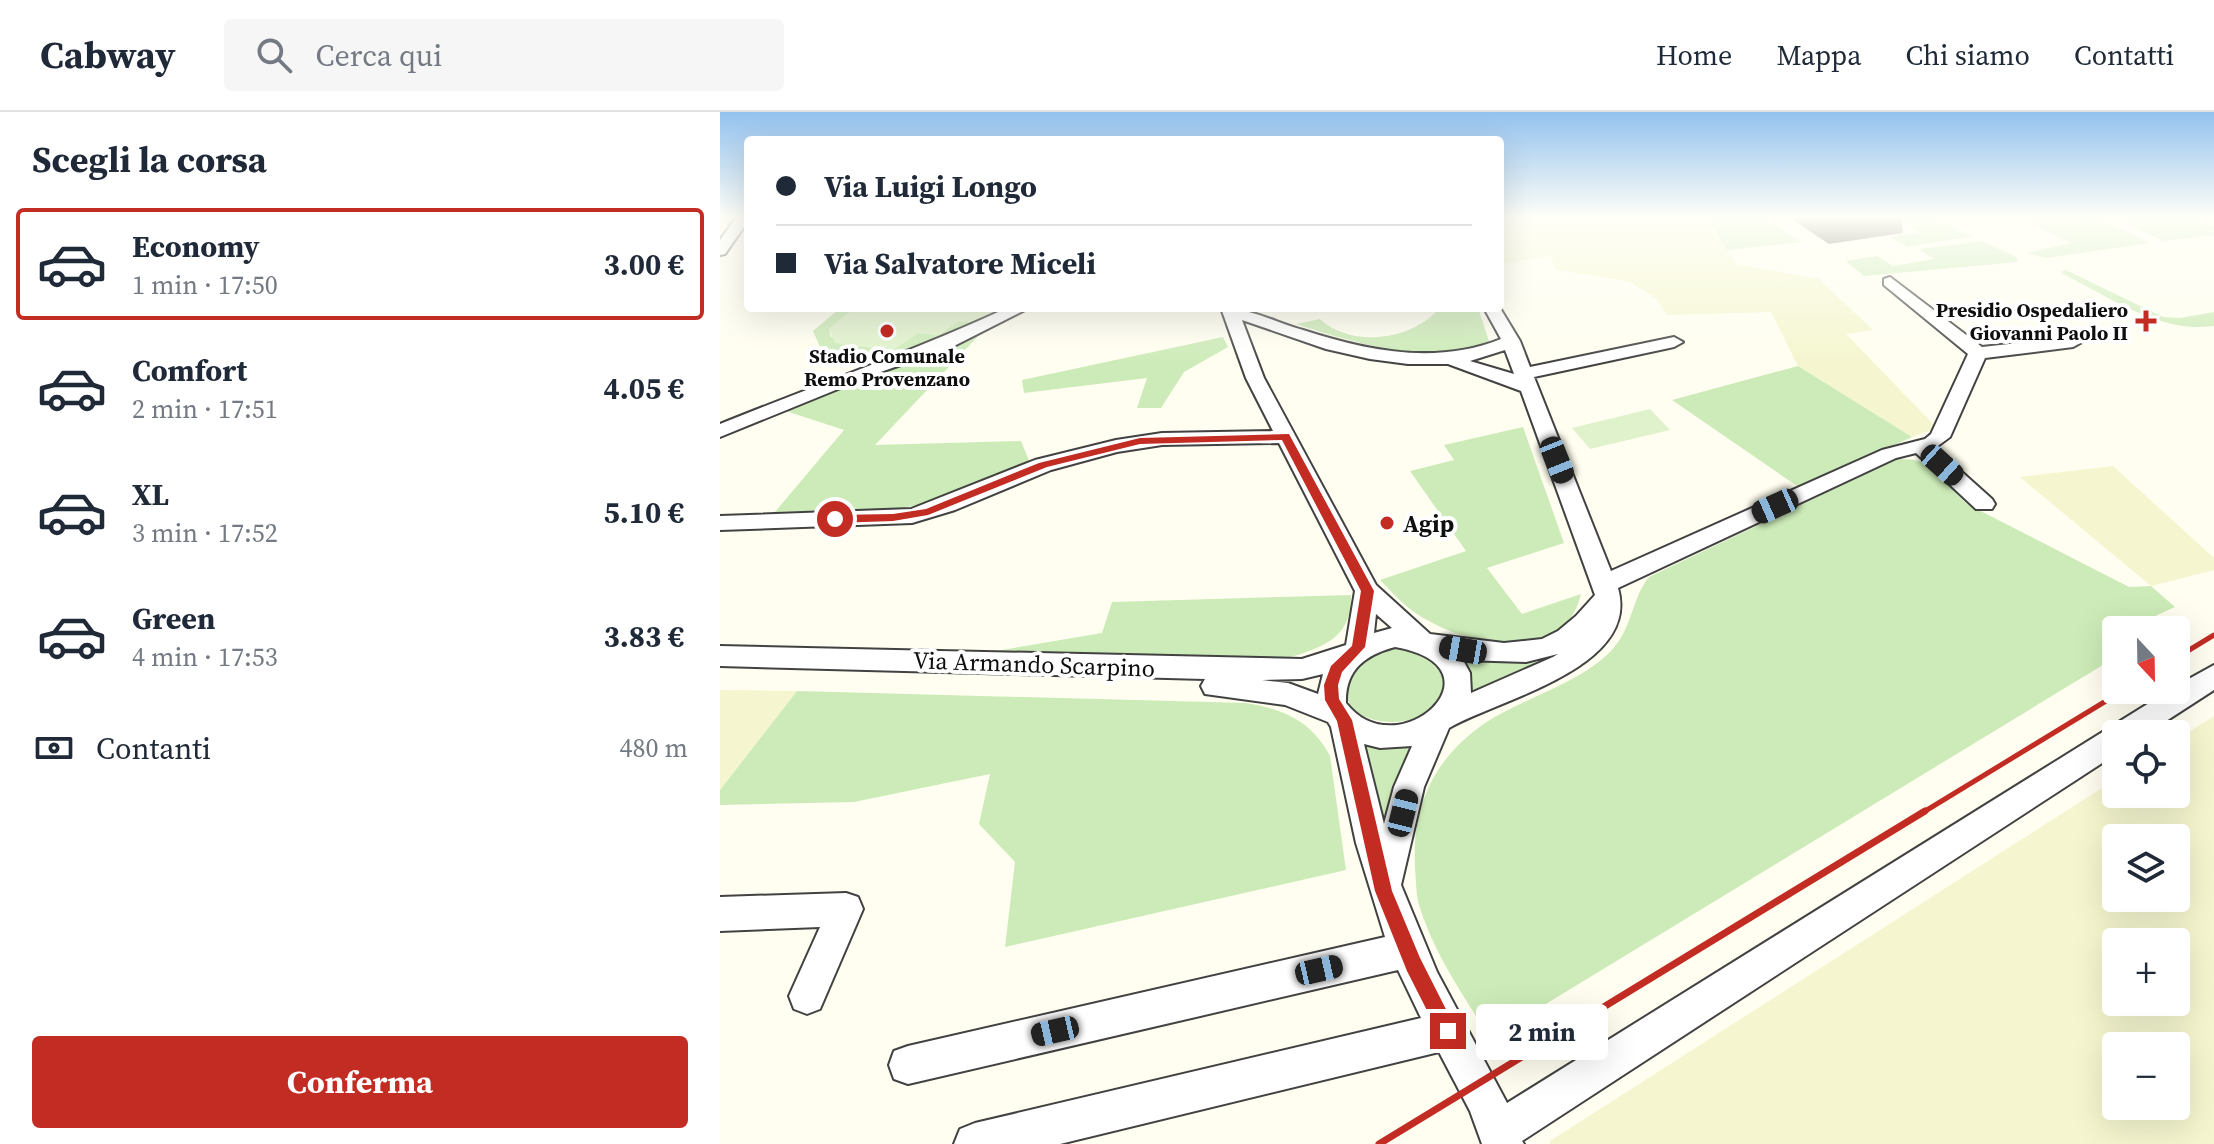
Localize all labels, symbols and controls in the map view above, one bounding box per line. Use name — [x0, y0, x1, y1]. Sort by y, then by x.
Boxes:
search box — [224, 19, 784, 91]
text: Cabway — [40, 29, 176, 81]
icon: search — [252, 33, 296, 77]
text: Cerca qui — [316, 35, 442, 76]
text: Home — [1656, 36, 1732, 74]
text: Mappa — [1776, 36, 1861, 74]
text: Chi siamo — [1905, 36, 2030, 74]
text: Contatti — [2074, 36, 2174, 74]
text: Scegli la corsa — [32, 135, 267, 184]
text: Via Luigi Longo — [824, 166, 1037, 207]
text: Economy — [132, 226, 260, 267]
icon: car — [36, 228, 108, 300]
text: Via Salvatore Miceli — [824, 243, 1096, 284]
text: 3.00 € — [604, 244, 684, 285]
text: 1 min · 17:50 — [132, 267, 278, 303]
place label: Presidio Ospedaliero Giovanni Paolo II — [1936, 296, 2128, 347]
marker: Presidio Ospedaliero Giovanni Paolo II — [2135, 310, 2157, 332]
marker: Stadio Comunale Remo Provenzano — [878, 322, 896, 340]
place label: Stadio Comunale Remo Provenzano — [804, 342, 970, 393]
text: Comfort — [132, 350, 247, 391]
icon: car — [36, 352, 108, 424]
text: 4.05 € — [604, 368, 684, 409]
text: 2 min · 17:51 — [132, 391, 278, 427]
car — [1537, 433, 1577, 487]
car — [1916, 440, 1968, 490]
text: XL — [132, 474, 169, 515]
icon: car — [36, 476, 108, 548]
car — [1748, 485, 1802, 527]
text: 5.10 € — [604, 492, 684, 533]
route start — [817, 501, 853, 537]
place label: Agip — [1403, 507, 1454, 540]
marker: Agip — [1378, 514, 1396, 532]
text: 3 min · 17:52 — [132, 515, 278, 551]
text: Green — [132, 598, 215, 639]
icon: car — [36, 600, 108, 672]
text: 3.83 € — [604, 616, 684, 657]
north arrow — [2102, 616, 2190, 704]
map controls — [2102, 616, 2190, 1120]
car — [1437, 634, 1489, 666]
text: 4 min · 17:53 — [132, 639, 278, 675]
street label: Via Armando Scarpino — [912, 643, 1156, 685]
button: locate — [2102, 720, 2190, 808]
icon: cash — [32, 726, 76, 770]
text: Contanti — [96, 728, 211, 769]
text: 480 m — [620, 730, 688, 766]
car — [1386, 787, 1420, 839]
button: layers — [2102, 824, 2190, 912]
button: + — [2102, 928, 2190, 1016]
car — [1293, 953, 1345, 987]
callout: 2 min — [1476, 1003, 1608, 1059]
route end — [1430, 1013, 1466, 1049]
car — [1029, 1014, 1081, 1048]
text: 2 min — [1508, 1014, 1576, 1050]
button: − — [2102, 1032, 2190, 1120]
button: Conferma — [32, 1036, 688, 1128]

